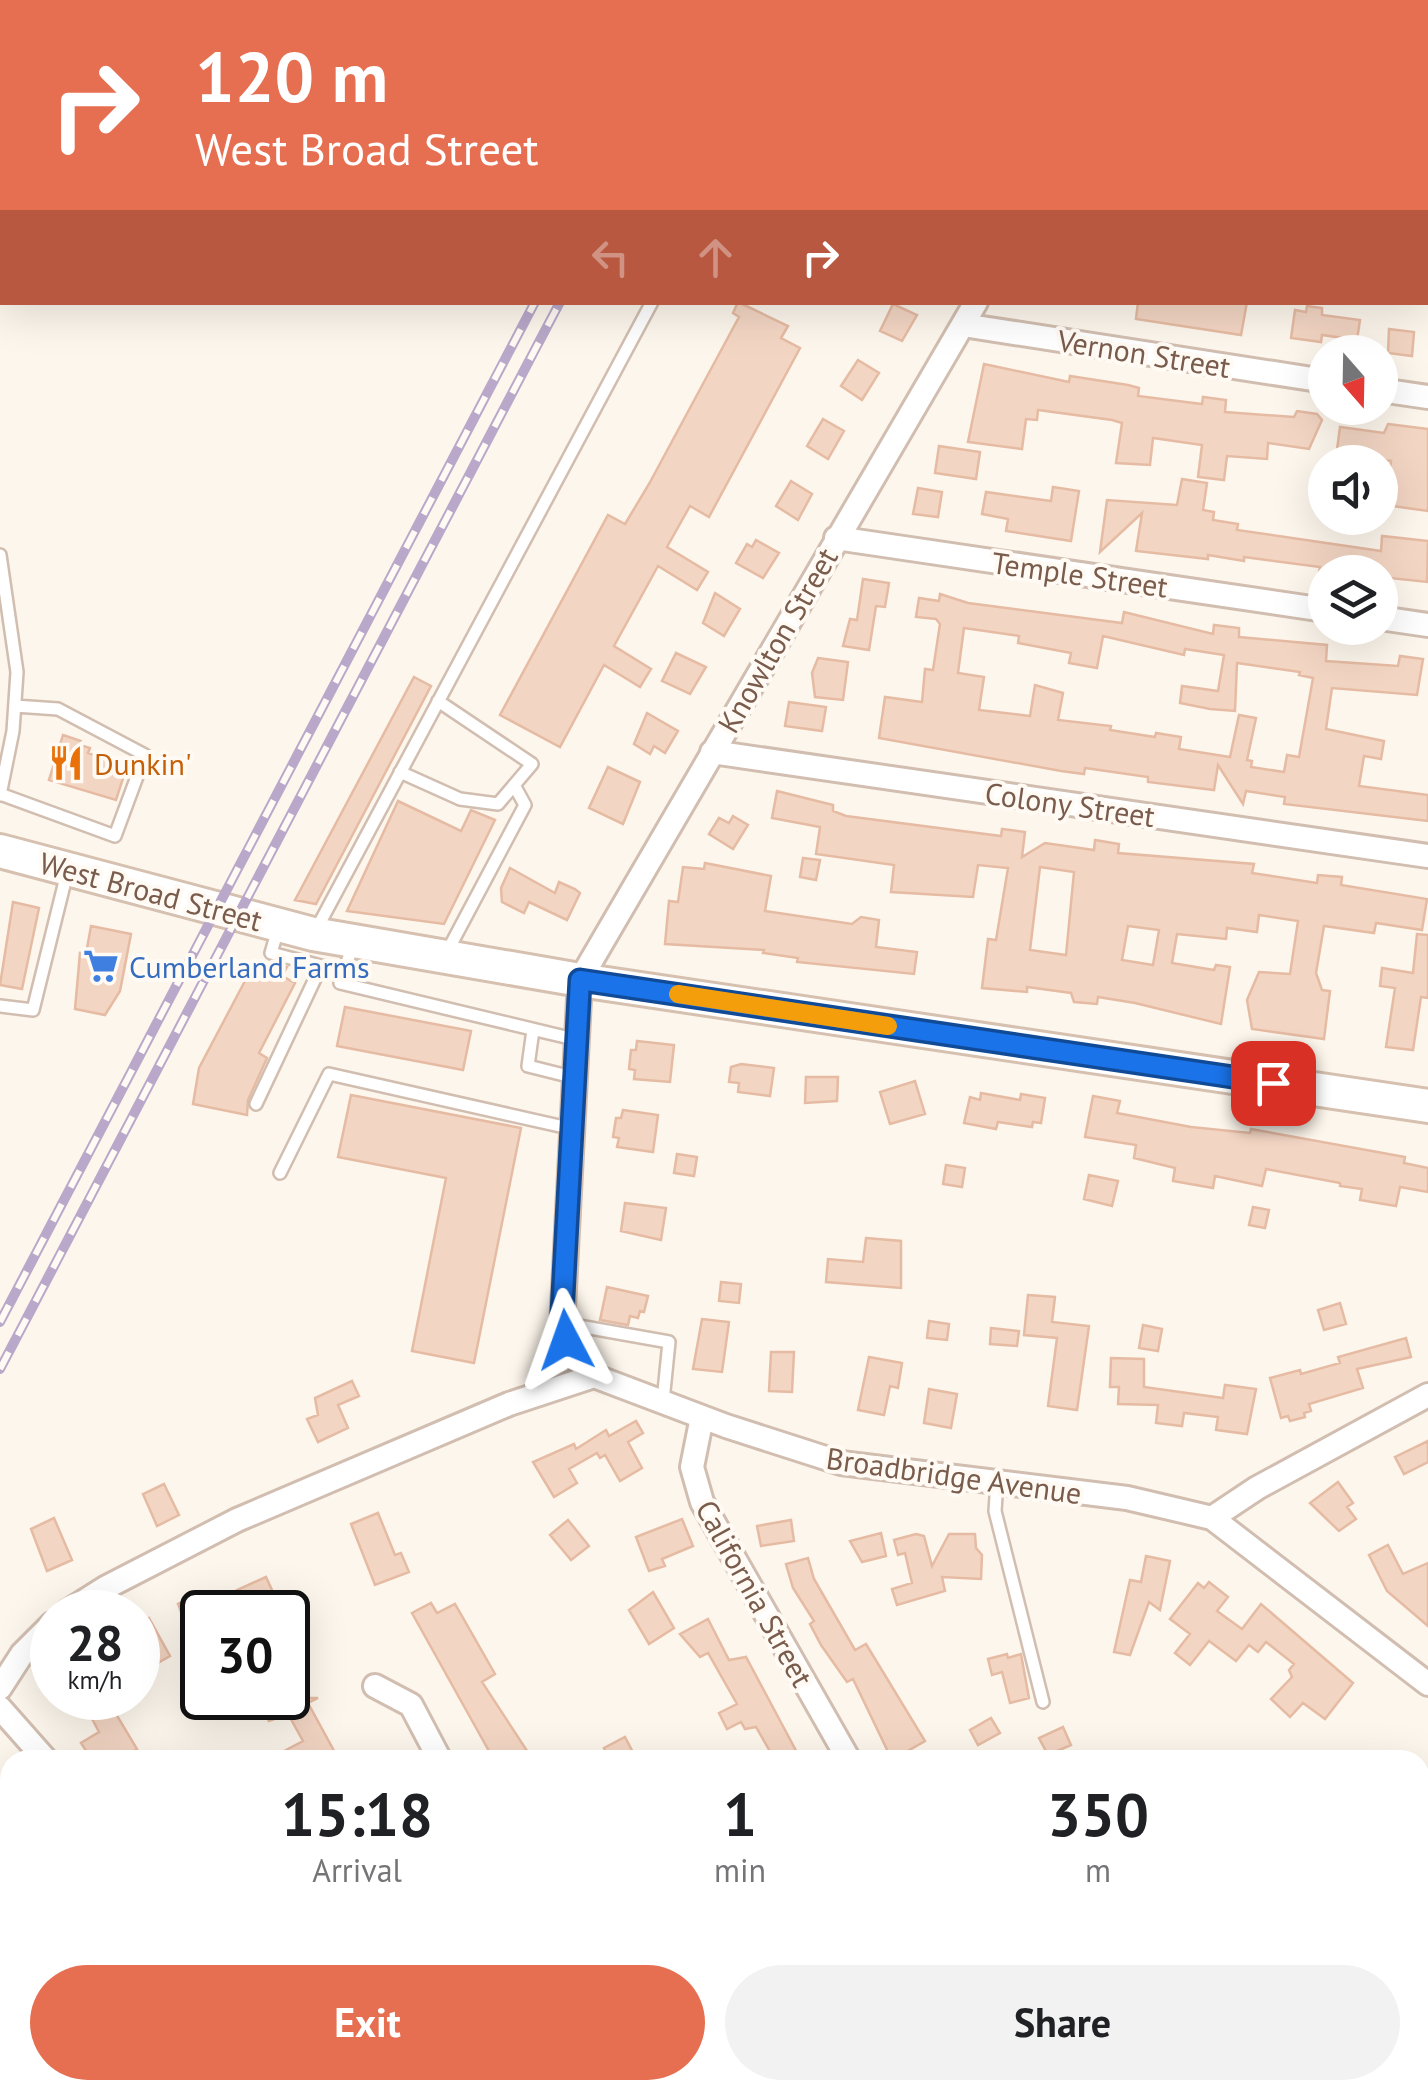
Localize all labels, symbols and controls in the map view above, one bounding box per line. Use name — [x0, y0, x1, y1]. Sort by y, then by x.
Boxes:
text: 120 m — [195, 31, 388, 121]
icon: right — [30, 40, 160, 170]
text: West Broad Street — [195, 119, 539, 177]
icon: left — [583, 230, 638, 285]
icon: ahead — [688, 230, 743, 285]
icon: right — [793, 230, 848, 285]
street label: Vernon Street — [1054, 320, 1233, 386]
north arrow — [1308, 335, 1398, 425]
map controls — [1308, 335, 1398, 645]
button: sound — [1308, 445, 1398, 535]
street label: Knowlton Street — [708, 540, 846, 740]
street label: Temple Street — [990, 542, 1170, 606]
button: layers — [1308, 555, 1398, 645]
restaurant icon: Dunkin' — [47, 744, 85, 782]
place label: Dunkin' — [94, 744, 192, 783]
street label: Colony Street — [983, 773, 1157, 835]
street label: West Broad Street — [35, 843, 267, 939]
supermarket icon: Cumberland Farms — [82, 947, 120, 985]
place label: Cumberland Farms — [129, 947, 370, 986]
pin — [1231, 1041, 1316, 1126]
icon: arrive — [1246, 1056, 1301, 1111]
position arrow — [514, 1288, 618, 1392]
street label: Broadbridge Avenue — [824, 1438, 1084, 1512]
street label: California Street — [688, 1493, 822, 1693]
speed limit sign: 30 — [180, 1590, 310, 1720]
text: 28 — [67, 1610, 123, 1675]
text: km/h — [68, 1664, 122, 1696]
text: 15:18 — [281, 1775, 433, 1853]
text: 1 — [723, 1775, 757, 1853]
text: 350 — [1047, 1775, 1149, 1853]
text: Arrival — [312, 1849, 402, 1891]
text: min — [714, 1849, 766, 1891]
text: m — [1085, 1849, 1111, 1891]
button: Exit — [30, 1965, 705, 2080]
button: Share — [725, 1965, 1400, 2080]

